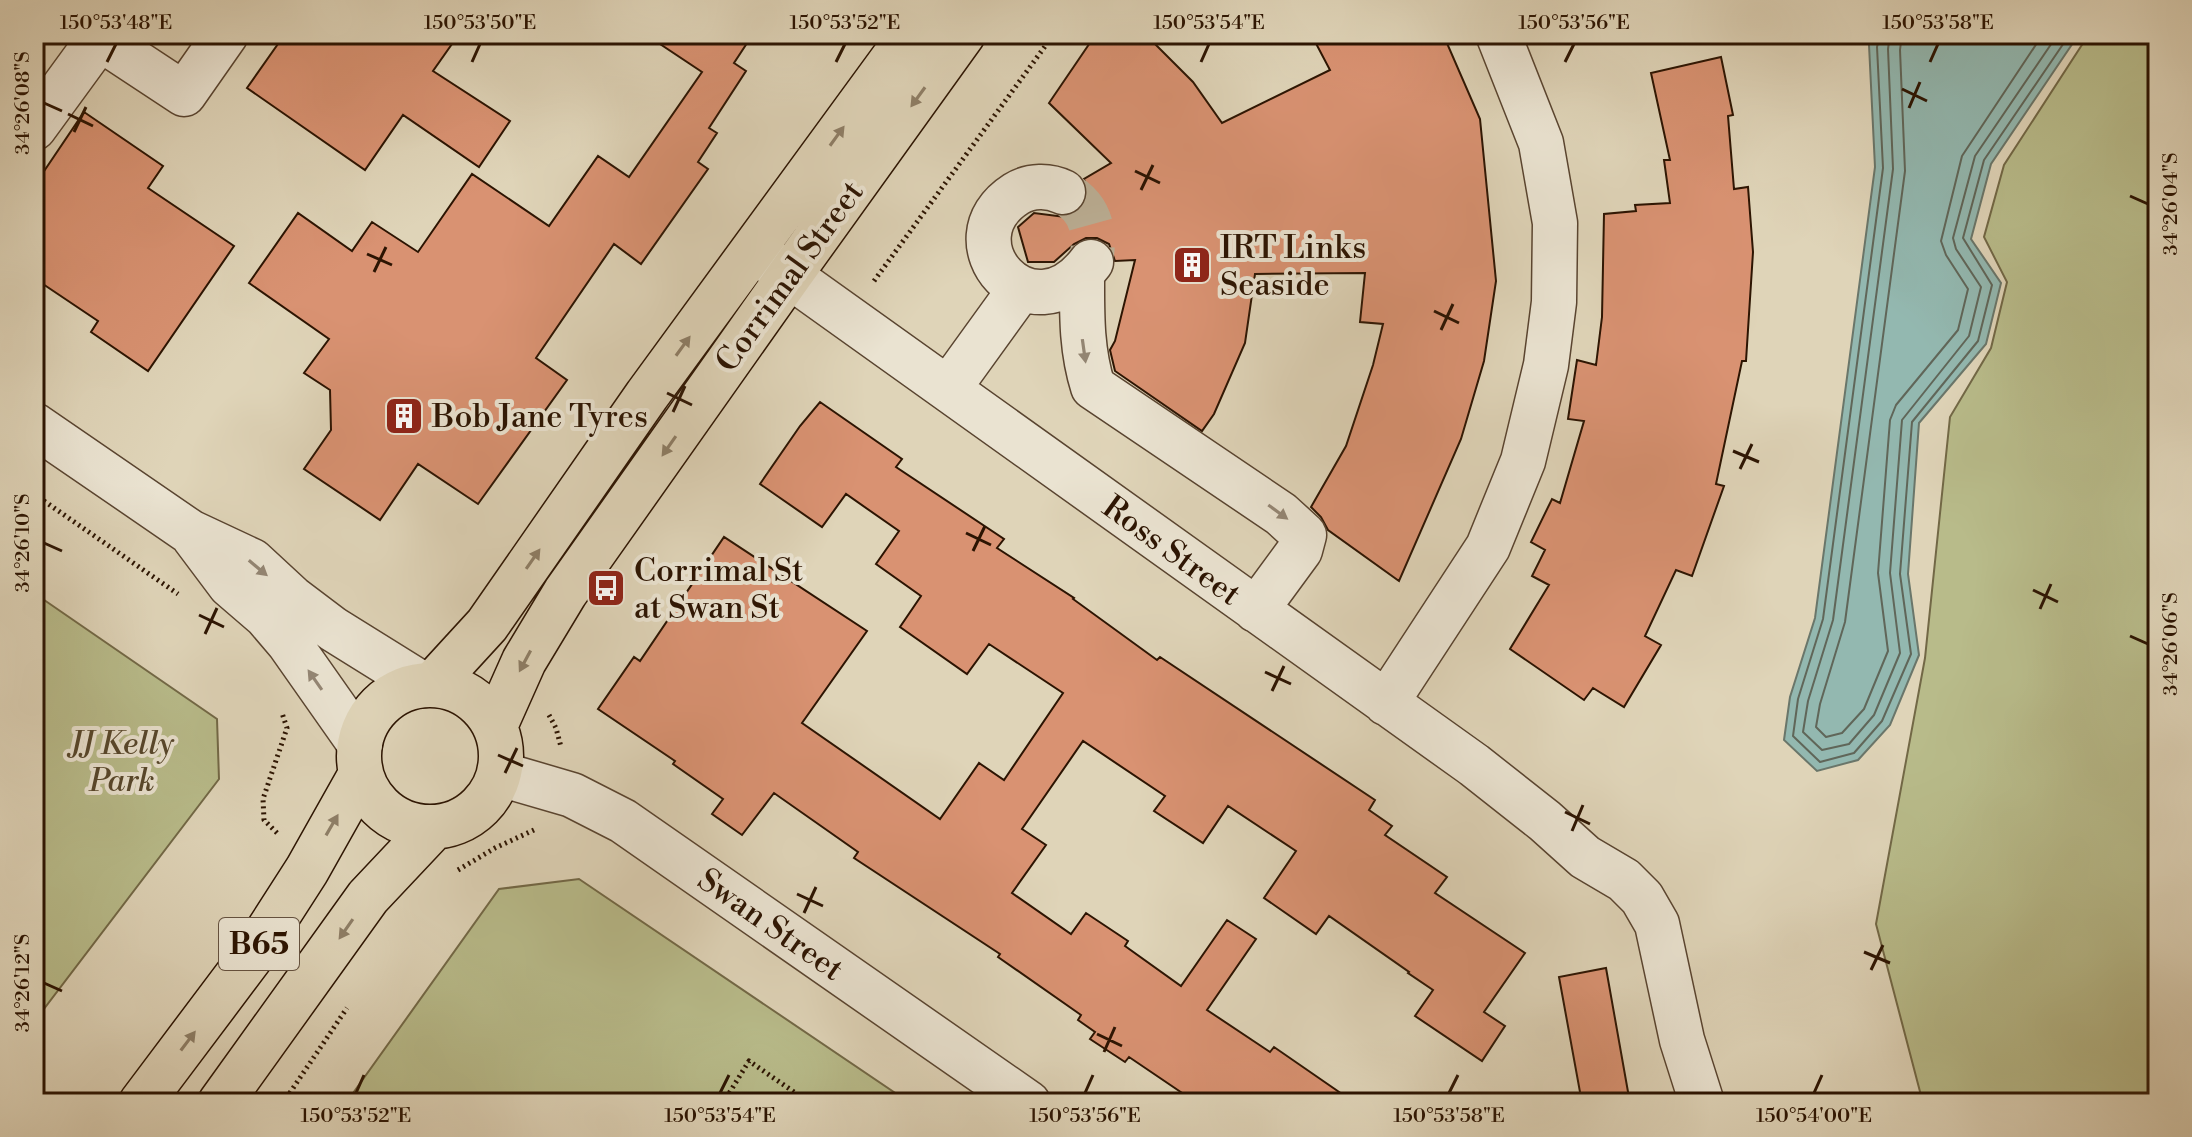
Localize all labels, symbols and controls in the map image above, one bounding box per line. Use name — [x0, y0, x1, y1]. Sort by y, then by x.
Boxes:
text: 150°53'48"E — [60, 11, 172, 36]
text: 150°53'50"E — [424, 11, 536, 36]
text: 150°53'52"E — [790, 11, 900, 36]
text: 150°53'54"E — [1153, 11, 1265, 36]
text: 150°53'56"E — [1518, 11, 1630, 36]
text: 150°53'58"E — [1882, 11, 1994, 36]
text: 34°26'08"S — [11, 51, 36, 155]
one-way arrow — [911, 87, 926, 108]
one-way arrow — [828, 126, 844, 147]
text: 34°26'04"S — [2159, 152, 2184, 256]
street label: Corrimal Street — [707, 173, 873, 380]
place label: IRT Links Seaside — [1220, 228, 1366, 305]
building icon: IRT Links Seaside — [1171, 244, 1213, 286]
one-way arrow — [675, 335, 691, 357]
one-way arrow — [1078, 339, 1091, 364]
building icon: Bob Jane Tyres — [383, 395, 425, 437]
place label: Bob Jane Tyres — [431, 397, 648, 437]
one-way arrow — [662, 435, 677, 456]
street label: Ross Street — [1094, 487, 1248, 614]
text: 34°26'10"S — [11, 493, 36, 593]
one-way arrow — [1267, 504, 1288, 519]
one-way arrow — [525, 548, 540, 569]
place label: Corrimal St at Swan St — [634, 551, 803, 628]
one-way arrow — [248, 559, 268, 576]
bus stop icon: Corrimal St at Swan St — [585, 567, 627, 609]
text: 34°26'06"S — [2159, 592, 2184, 696]
one-way arrow — [518, 650, 531, 673]
one-way arrow — [307, 669, 323, 691]
park label: JJ Kelly Park — [67, 724, 175, 801]
one-way arrow — [325, 814, 339, 836]
street label: Swan Street — [690, 860, 851, 990]
road number: B65 — [219, 918, 299, 970]
one-way arrow — [339, 918, 354, 939]
text: 34°26'12"S — [11, 934, 36, 1032]
one-way arrow — [179, 1030, 195, 1051]
text: 150°53'52"E — [301, 1104, 411, 1129]
text: 150°53'54"E — [664, 1104, 776, 1129]
text: 150°53'56"E — [1029, 1104, 1141, 1129]
text: 150°53'58"E — [1393, 1104, 1505, 1129]
text: 150°54'00"E — [1756, 1104, 1872, 1129]

